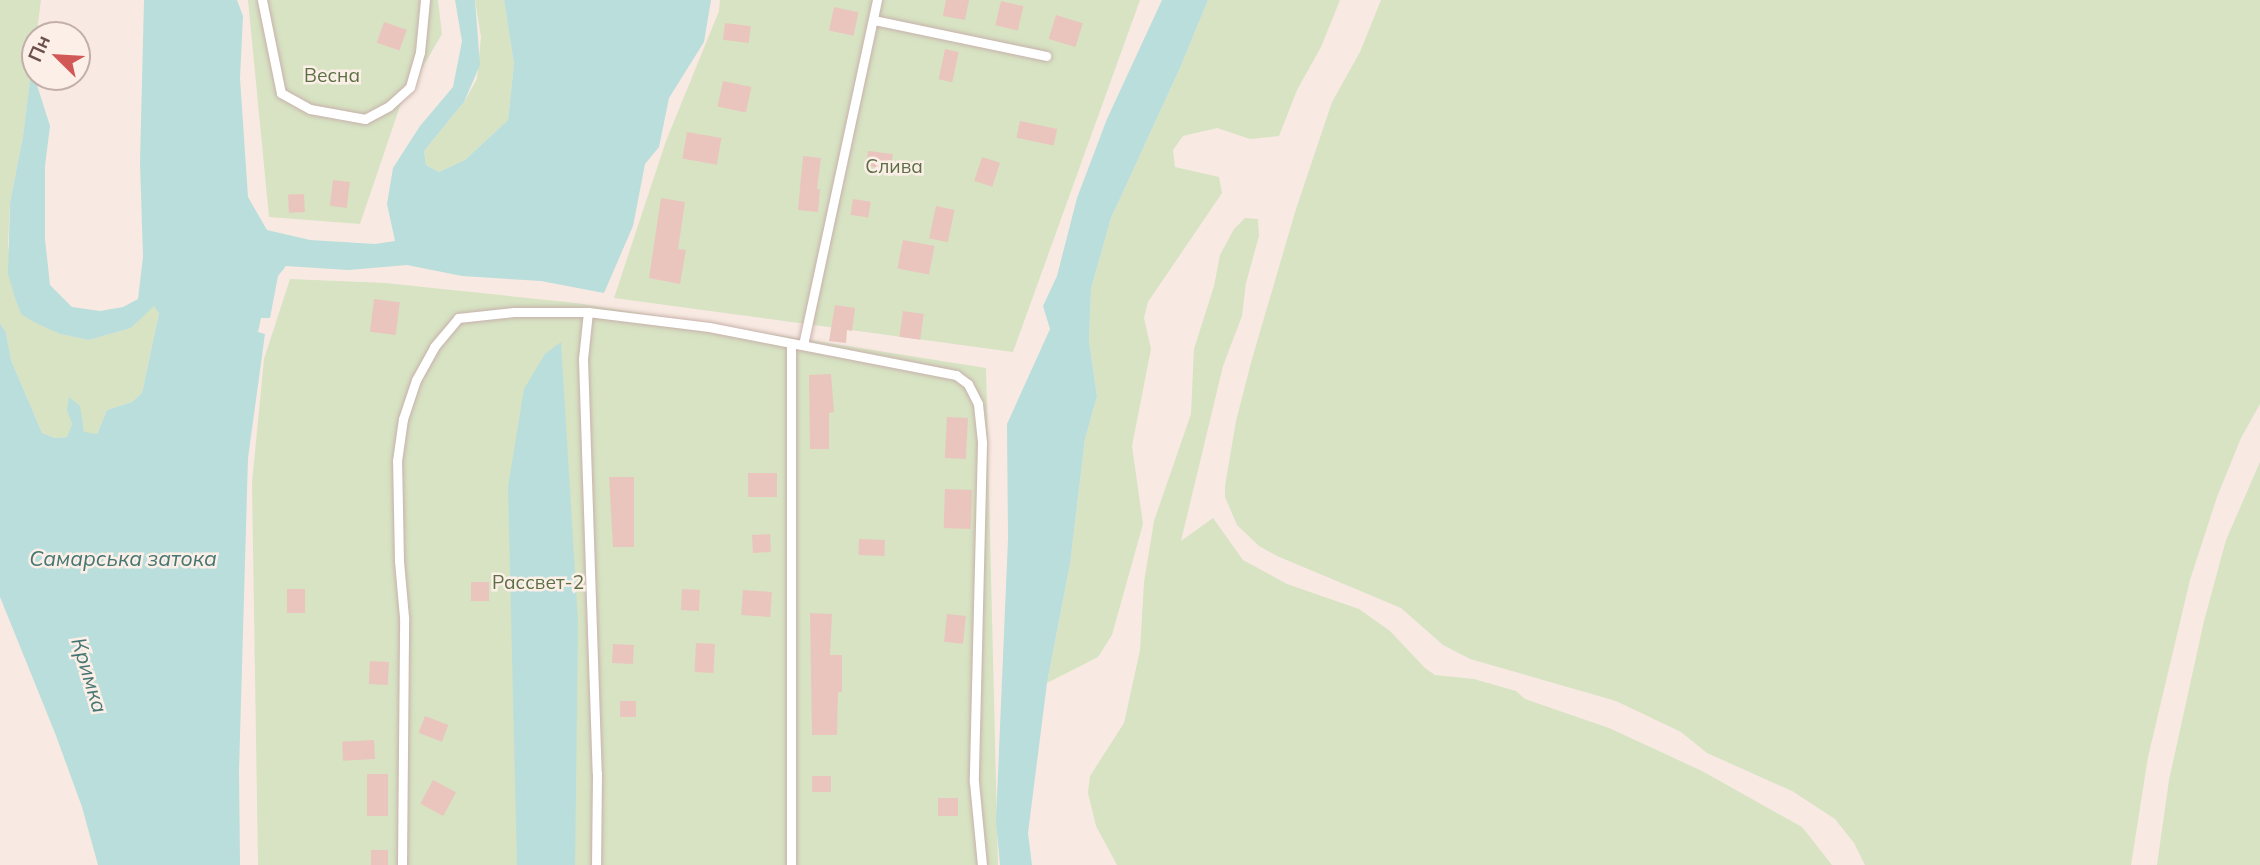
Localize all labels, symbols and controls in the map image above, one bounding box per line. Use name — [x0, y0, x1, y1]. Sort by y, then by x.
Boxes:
north arrow — [21, 21, 91, 91]
text: Пн — [22, 31, 55, 65]
park label: Весна — [304, 65, 360, 87]
park label: Слива — [865, 156, 923, 178]
water label: Самарська затока — [29, 545, 217, 571]
park label: Рассвет-2 — [492, 572, 584, 594]
water label: Кримка — [67, 634, 113, 716]

